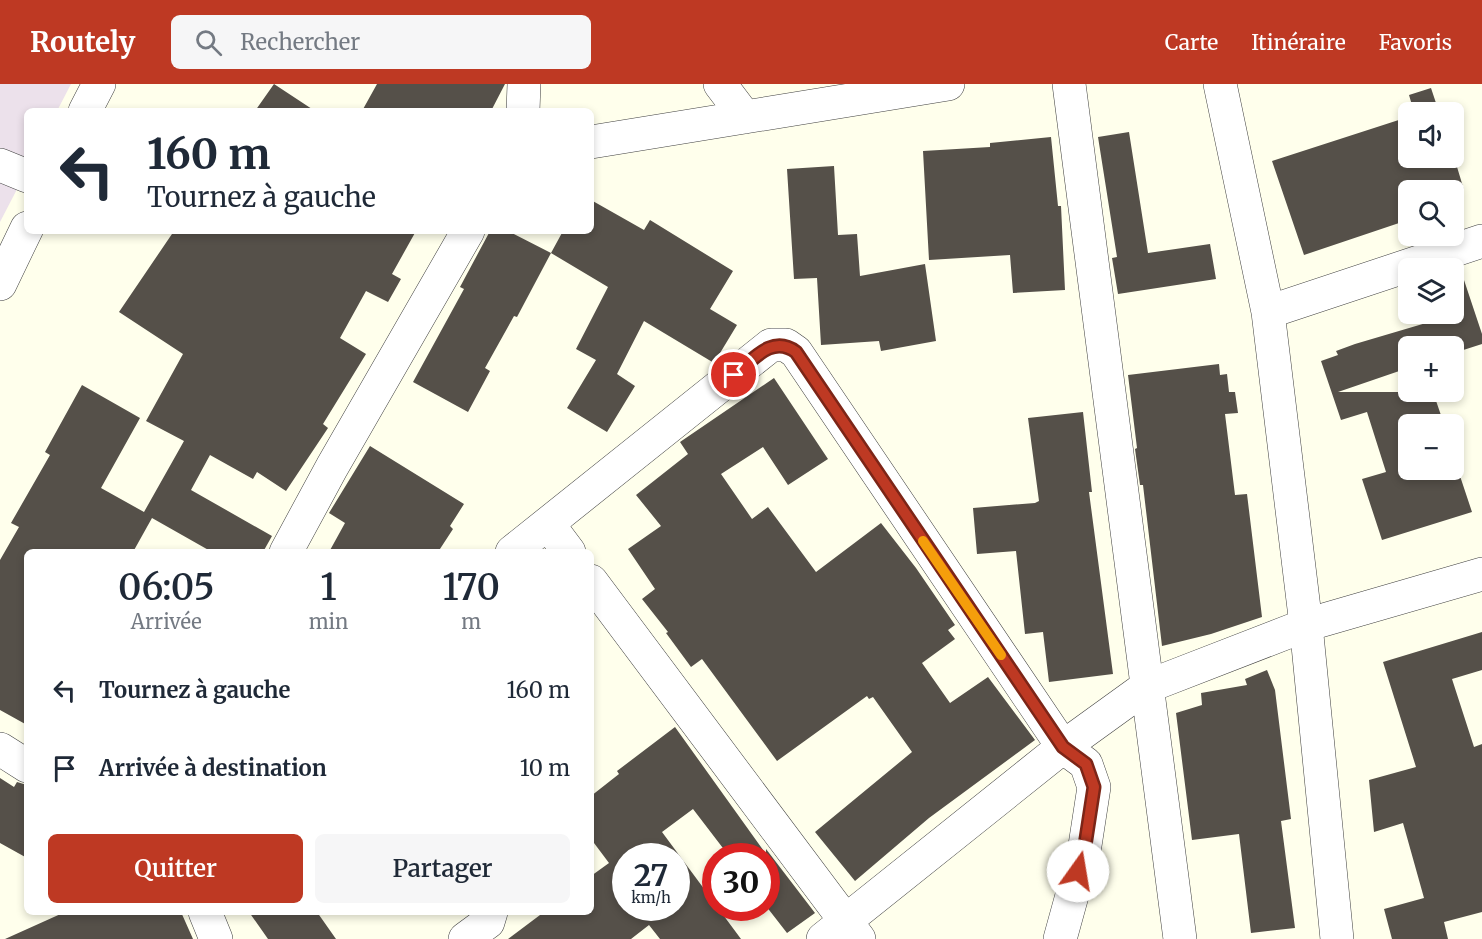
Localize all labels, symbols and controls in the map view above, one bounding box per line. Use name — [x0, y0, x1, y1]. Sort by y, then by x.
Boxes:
search box — [171, 15, 591, 69]
text: Routely — [30, 24, 135, 60]
icon: search — [192, 26, 225, 59]
text: Rechercher — [240, 28, 360, 56]
text: Carte — [1165, 29, 1218, 56]
text: Itinéraire — [1251, 29, 1346, 56]
text: Favoris — [1379, 29, 1452, 56]
map controls — [1398, 102, 1464, 480]
button: sound — [1398, 102, 1464, 168]
text: 160 m — [147, 128, 271, 180]
icon: left — [48, 132, 126, 210]
text: Tournez à gauche — [147, 180, 376, 214]
button: search — [1398, 180, 1464, 246]
button: layers — [1398, 258, 1464, 324]
button: + — [1398, 336, 1464, 402]
pin — [708, 349, 759, 400]
icon: arrive — [717, 358, 750, 391]
button: − — [1398, 414, 1464, 480]
text: 06:05 — [118, 565, 215, 610]
text: 1 — [320, 565, 337, 610]
text: 170 — [442, 565, 500, 610]
text: Arrivée — [131, 609, 202, 634]
text: min — [309, 609, 348, 634]
text: m — [461, 609, 481, 634]
icon: left — [48, 674, 81, 707]
text: Tournez à gauche — [99, 676, 290, 704]
text: 160 m — [506, 676, 570, 704]
icon: arrive — [48, 752, 81, 785]
text: Arrivée à destination — [99, 754, 327, 782]
text: 10 m — [520, 754, 570, 782]
button: Quitter — [48, 834, 303, 903]
button: Partager — [315, 834, 570, 903]
position arrow — [1046, 839, 1110, 903]
speed limit sign: 30 — [702, 843, 780, 921]
text: 27 — [634, 856, 668, 894]
text: km/h — [631, 888, 671, 907]

